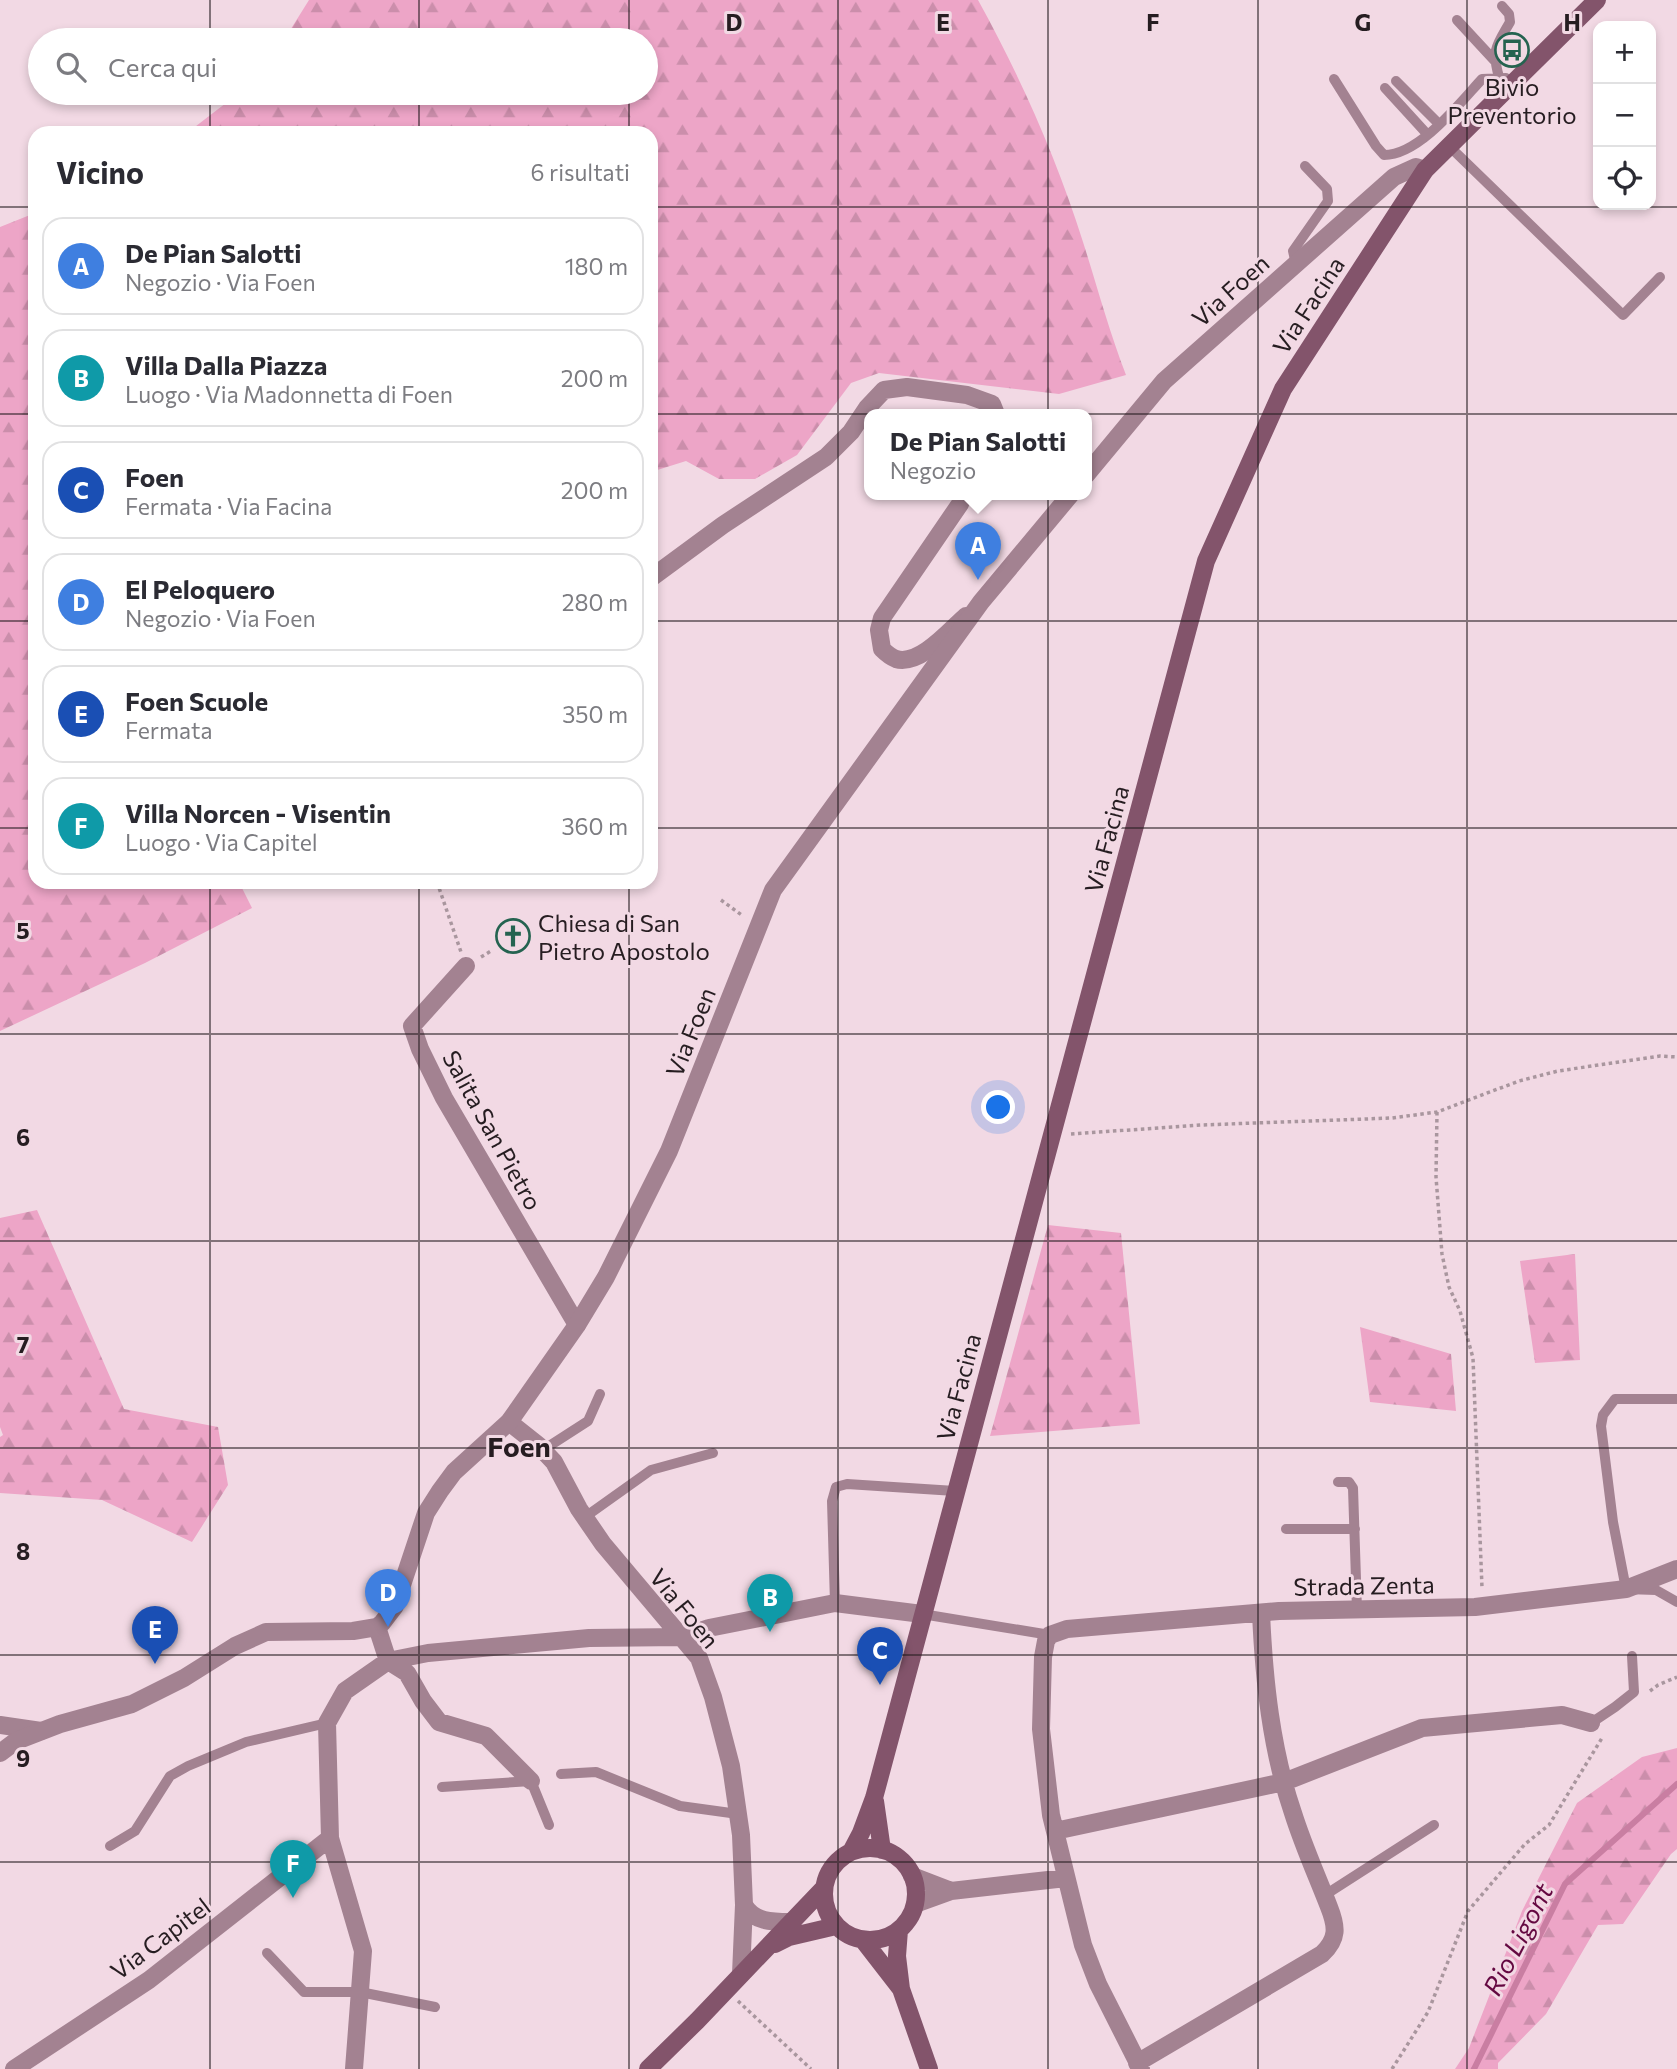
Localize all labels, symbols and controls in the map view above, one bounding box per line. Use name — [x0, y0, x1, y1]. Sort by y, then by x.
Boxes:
text: D — [726, 8, 743, 36]
text: E — [936, 8, 950, 36]
text: F — [1146, 8, 1160, 36]
text: G — [1355, 8, 1371, 36]
text: H — [1563, 8, 1581, 36]
map controls — [1593, 21, 1656, 210]
button: + — [1593, 21, 1656, 84]
search box — [28, 28, 658, 105]
bus stop icon: Bivio Preventorio — [1493, 31, 1531, 69]
icon: search — [52, 48, 90, 86]
text: Cerca qui — [108, 51, 217, 82]
place label: Bivio Preventorio — [1448, 72, 1577, 129]
button: − — [1593, 84, 1656, 147]
button: locate — [1593, 147, 1656, 210]
text: Vicino — [56, 153, 144, 190]
text: 6 risultati — [531, 158, 630, 186]
text: De Pian Salotti — [125, 237, 302, 268]
street label: Via Foen — [1185, 248, 1275, 332]
street label: Via Facina — [1266, 251, 1350, 359]
text: A — [73, 252, 89, 280]
text: 180 m — [565, 252, 628, 280]
text: Negozio · Via Foen — [125, 268, 316, 296]
text: Villa Dalla Piazza — [125, 349, 327, 380]
text: B — [73, 364, 89, 392]
text: 200 m — [561, 364, 628, 392]
text: Luogo · Via Madonnetta di Foen — [125, 380, 453, 408]
popup — [864, 409, 1092, 500]
text: De Pian Salotti — [890, 425, 1066, 456]
text: Negozio — [890, 456, 976, 484]
text: Foen — [125, 461, 184, 492]
text: C — [73, 476, 89, 504]
text: 200 m — [561, 476, 628, 504]
text: Fermata · Via Facina — [125, 492, 332, 520]
pin: A — [955, 522, 1001, 580]
text: El Peloquero — [125, 573, 275, 604]
text: D — [73, 588, 89, 616]
text: 280 m — [562, 588, 628, 616]
text: Negozio · Via Foen — [125, 604, 316, 632]
text: Foen Scuole — [125, 685, 268, 716]
text: E — [74, 700, 88, 728]
text: 350 m — [562, 700, 628, 728]
text: Fermata — [125, 716, 213, 744]
street label: Via Facina — [1078, 782, 1134, 896]
text: Villa Norcen - Visentin — [125, 797, 391, 828]
text: F — [74, 812, 88, 840]
text: 360 m — [561, 812, 628, 840]
text: Luogo · Via Capitel — [125, 828, 318, 856]
place label: Chiesa di San Pietro Apostolo — [538, 908, 710, 965]
text: 5 — [16, 916, 30, 944]
church icon: Chiesa di San Pietro Apostolo — [494, 917, 532, 955]
street label: Via Foen — [659, 983, 721, 1081]
street label: Salita San Pietro — [437, 1045, 549, 1215]
your location — [981, 1090, 1015, 1124]
text: 6 — [16, 1123, 30, 1151]
text: 7 — [17, 1330, 29, 1358]
street label: Via Facina — [930, 1330, 986, 1444]
district label: Foen — [487, 1429, 551, 1463]
text: 8 — [16, 1537, 30, 1565]
street label: Via Foen — [644, 1562, 726, 1654]
pin: D — [365, 1569, 411, 1627]
street label: Strada Zenta — [1293, 1569, 1435, 1601]
pin: B — [747, 1574, 793, 1632]
pin: E — [132, 1606, 178, 1664]
pin: C — [857, 1627, 903, 1685]
text: 9 — [16, 1744, 30, 1772]
pin: F — [270, 1840, 316, 1898]
water label: Rio Ligont — [1476, 1877, 1559, 2000]
street label: Via Capitel — [104, 1891, 216, 1985]

